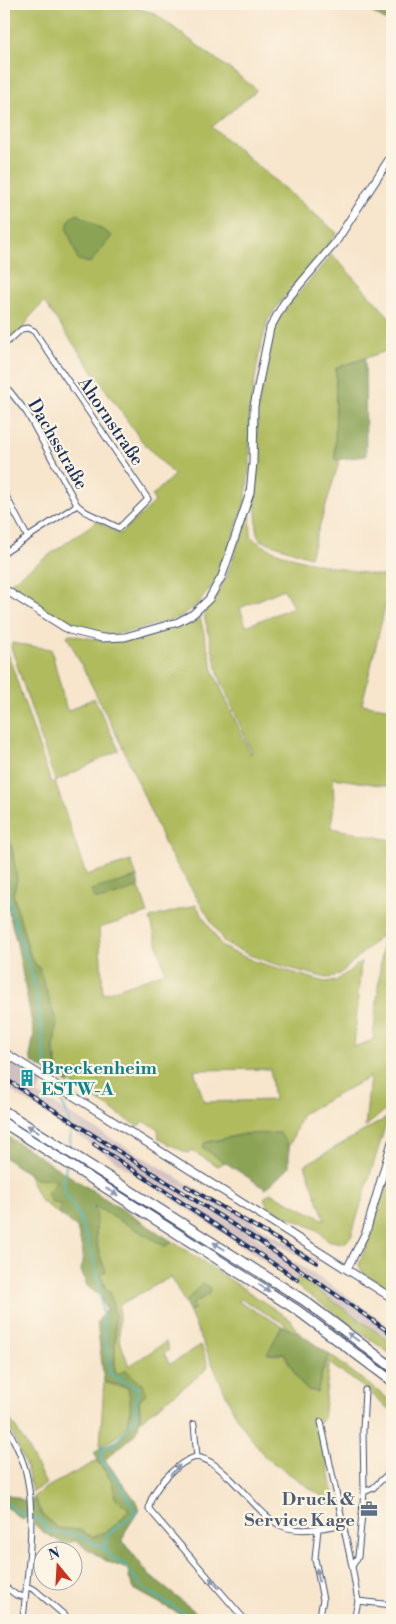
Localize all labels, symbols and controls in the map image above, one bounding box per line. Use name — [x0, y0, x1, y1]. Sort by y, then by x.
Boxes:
street label: Ahornstraße — [72, 372, 149, 470]
street label: Dachsstraße — [22, 395, 93, 494]
place label: Breckenheim ESTW-A — [41, 1057, 157, 1101]
building icon: Breckenheim ESTW-A — [17, 1068, 37, 1088]
one-way arrow — [26, 1125, 39, 1134]
one-way arrow — [105, 1187, 119, 1196]
one-way arrow — [212, 1241, 225, 1251]
one-way arrow — [258, 1284, 271, 1293]
one-way arrow — [346, 1332, 360, 1342]
one-way arrow — [169, 1464, 181, 1476]
place label: Druck & Service Kage — [244, 1488, 355, 1532]
office icon: Druck & Service Kage — [359, 1499, 379, 1519]
north arrow — [32, 1542, 82, 1592]
text: N — [46, 1544, 62, 1565]
one-way arrow — [314, 1567, 322, 1582]
one-way arrow — [209, 1577, 220, 1589]

